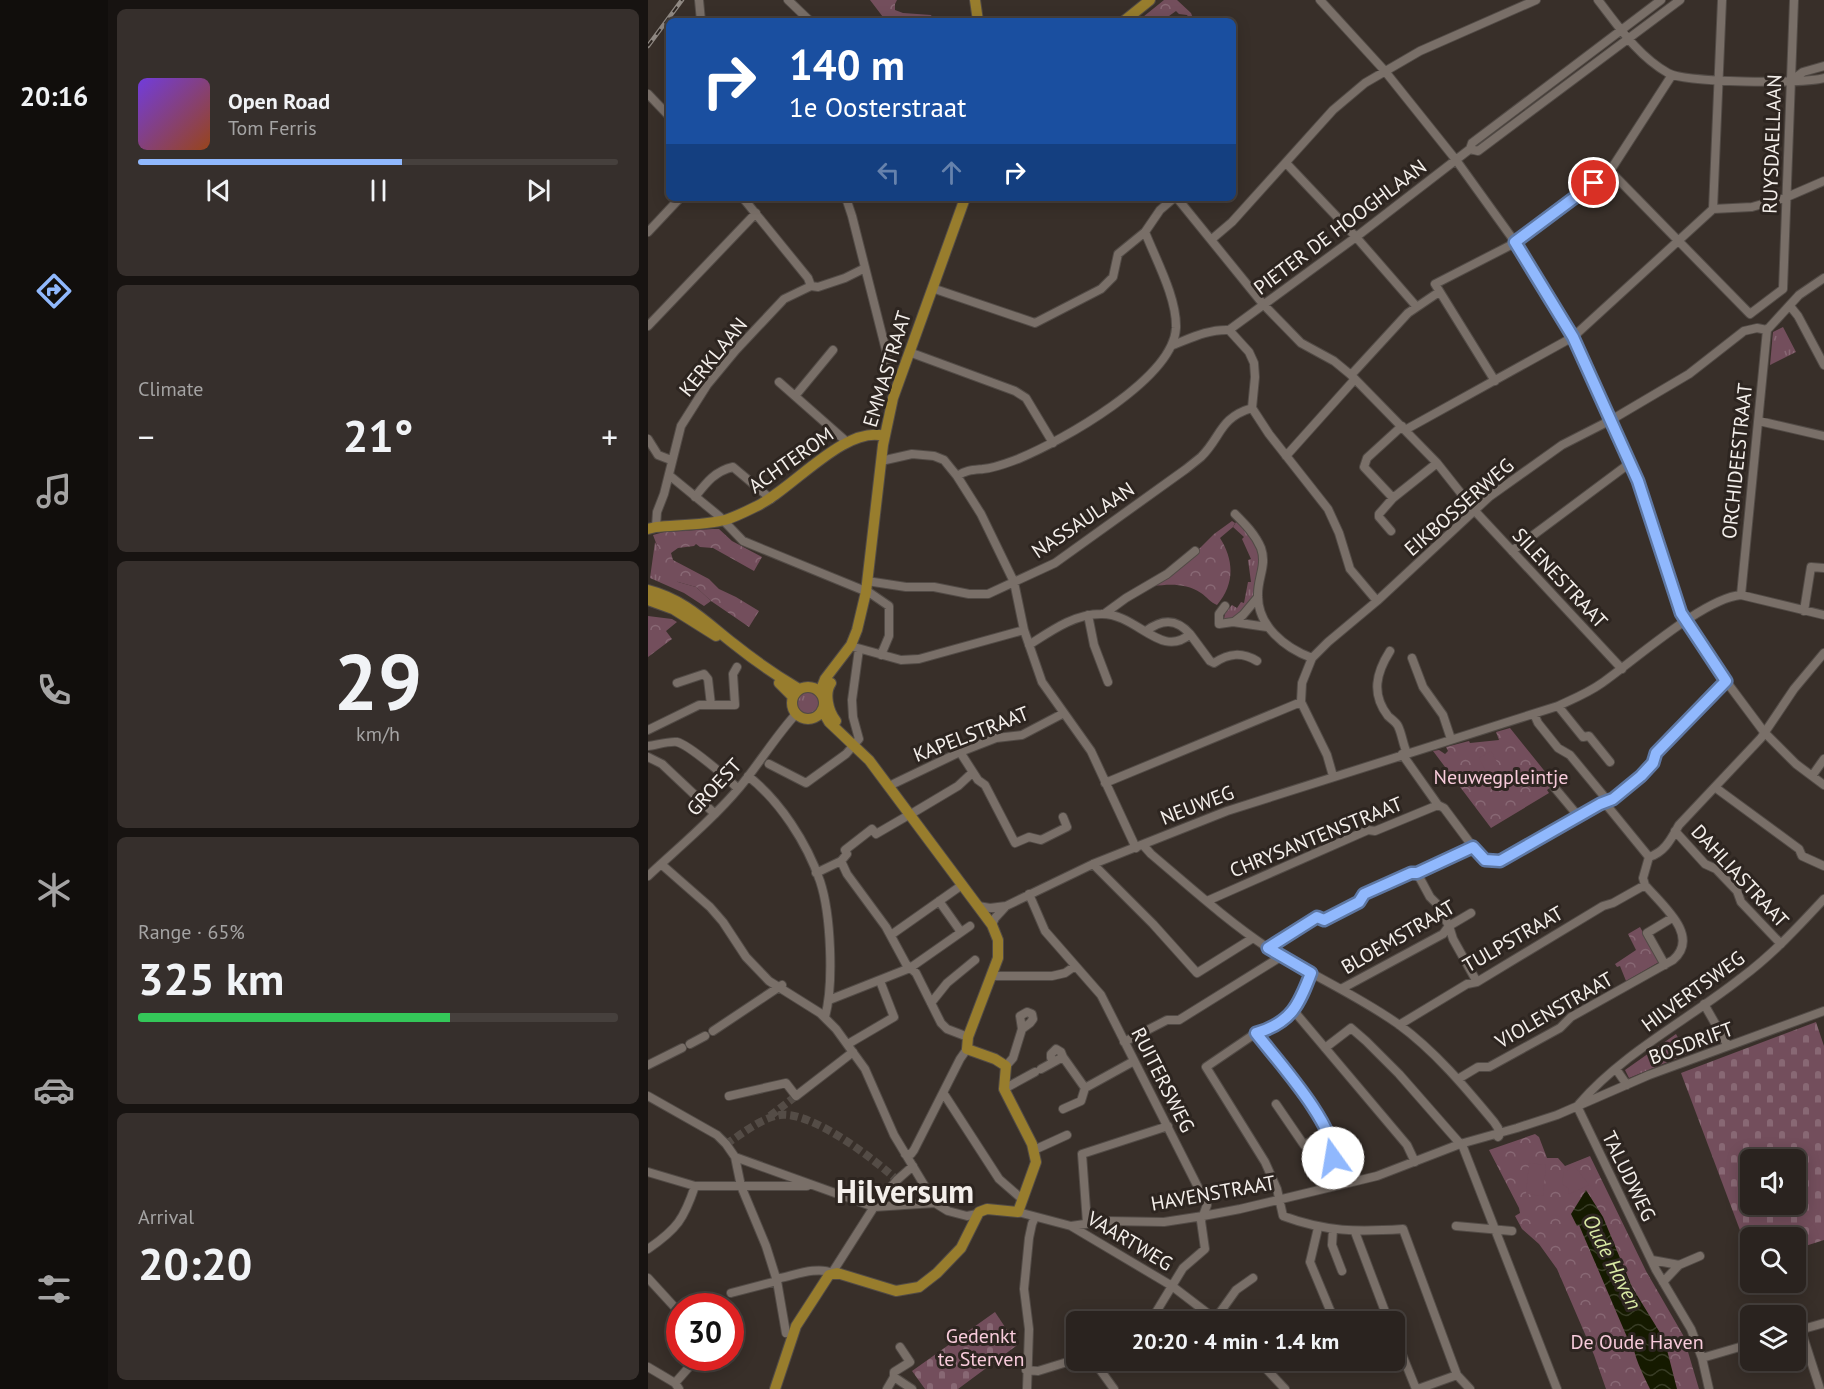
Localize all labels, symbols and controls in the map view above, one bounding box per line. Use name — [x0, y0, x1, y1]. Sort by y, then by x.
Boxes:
text: 140 m — [789, 37, 905, 92]
icon: right — [690, 42, 768, 120]
street label: RUYSDAELLAAN — [1757, 74, 1787, 214]
text: 20:16 — [20, 79, 88, 113]
text: Open Road — [228, 87, 330, 115]
text: 1e Oosterstraat — [789, 90, 966, 124]
text: Tom Ferris — [228, 115, 317, 141]
street label: PIETER DE HOOGHLAAN — [1248, 154, 1432, 300]
icon: left — [872, 156, 905, 189]
icon: ahead — [935, 156, 968, 189]
icon: right — [998, 156, 1031, 189]
pin — [1568, 157, 1619, 208]
icon: arrive — [1577, 166, 1610, 199]
icon: previous — [202, 174, 235, 207]
icon: pause — [362, 174, 395, 207]
icon: next — [522, 174, 555, 207]
icon: directions — [33, 270, 75, 312]
street label: EMMASTRAAT — [857, 308, 917, 430]
street label: KERKLAAN — [673, 312, 753, 402]
text: Climate — [138, 376, 204, 402]
street label: ORCHIDEESTRAAT — [1716, 382, 1758, 540]
text: 21° — [343, 406, 413, 464]
text: − — [138, 415, 155, 458]
text: + — [601, 415, 618, 458]
street label: ACHTEROM — [743, 421, 839, 499]
street label: EIKBOSSERWEG — [1399, 452, 1519, 562]
icon: music — [33, 470, 75, 512]
street label: NASSAULAAN — [1027, 476, 1139, 564]
street label: SILENESTRAAT — [1507, 522, 1613, 634]
text: 29 — [334, 631, 422, 732]
icon: phone — [33, 669, 75, 711]
street label: KAPELSTRAAT — [909, 700, 1033, 768]
text: km/h — [356, 721, 400, 747]
street label: GROEST — [681, 753, 747, 821]
park label: Neuwegpleintje — [1434, 764, 1568, 790]
street label: NEUWEG — [1157, 779, 1237, 831]
street label: CHRYSANTENSTRAAT — [1226, 790, 1406, 884]
street label: DAHLIASTRAAT — [1686, 819, 1794, 933]
icon: climate — [33, 869, 75, 911]
street label: BLOEMSTRAAT — [1336, 894, 1460, 980]
street label: TULPSTRAAT — [1458, 900, 1568, 978]
text: Range · 65% — [138, 919, 245, 945]
street label: HILVERTSWEG — [1636, 945, 1750, 1037]
text: 325 km — [138, 949, 284, 1007]
street label: VIOLENSTRAAT — [1490, 966, 1618, 1055]
street label: BOSDRIFT — [1645, 1016, 1737, 1070]
street label: RUITERSWEG — [1125, 1023, 1201, 1137]
icon: car — [33, 1069, 75, 1111]
position arrow — [1301, 1126, 1365, 1190]
street label: TALUDWEG — [1596, 1127, 1662, 1225]
map controls — [1740, 1149, 1806, 1371]
button: sound — [1740, 1149, 1806, 1215]
street label: HAVENSTRAAT — [1149, 1169, 1277, 1217]
district label: Hilversum — [836, 1170, 974, 1212]
text: Arrival — [138, 1204, 194, 1230]
street label: VAARTWEG — [1082, 1205, 1177, 1277]
water label: Oude Haven — [1577, 1209, 1648, 1314]
button: search — [1740, 1227, 1806, 1293]
text: 20:20 — [138, 1234, 252, 1292]
icon: filters — [33, 1268, 75, 1310]
speed limit sign: 30 — [666, 1293, 744, 1371]
button: layers — [1740, 1305, 1806, 1371]
park label: Gedenkt te Sterven — [938, 1323, 1024, 1372]
text: 20:20 · 4 min · 1.4 km — [1132, 1327, 1339, 1355]
park label: De Oude Haven — [1570, 1329, 1704, 1355]

